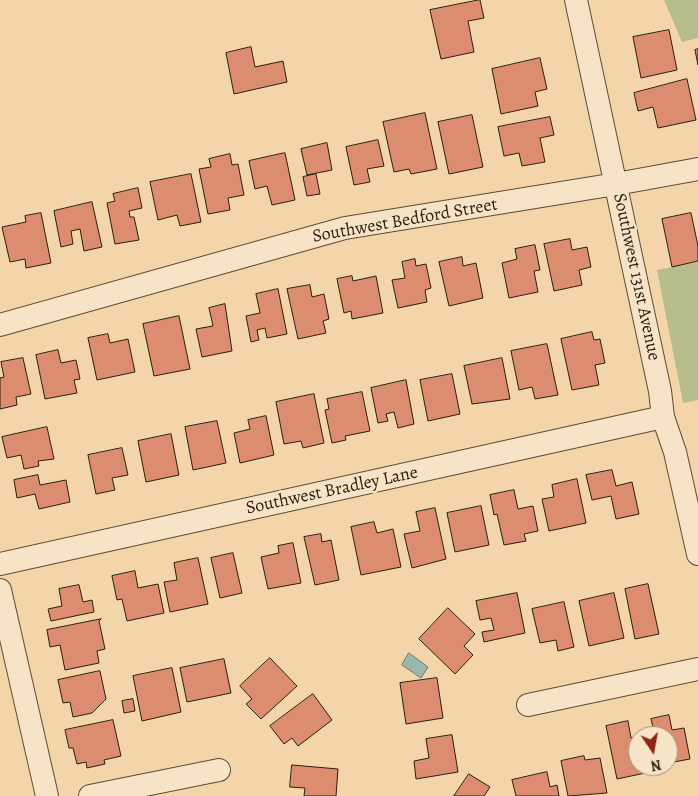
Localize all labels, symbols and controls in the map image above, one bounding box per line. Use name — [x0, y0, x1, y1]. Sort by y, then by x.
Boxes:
street label: Southwest 131st Avenue — [608, 191, 664, 363]
street label: Southwest Bedford Street — [311, 194, 499, 248]
street label: Southwest Bradley Lane — [244, 462, 420, 520]
north arrow — [628, 726, 678, 776]
text: N — [649, 755, 663, 776]

